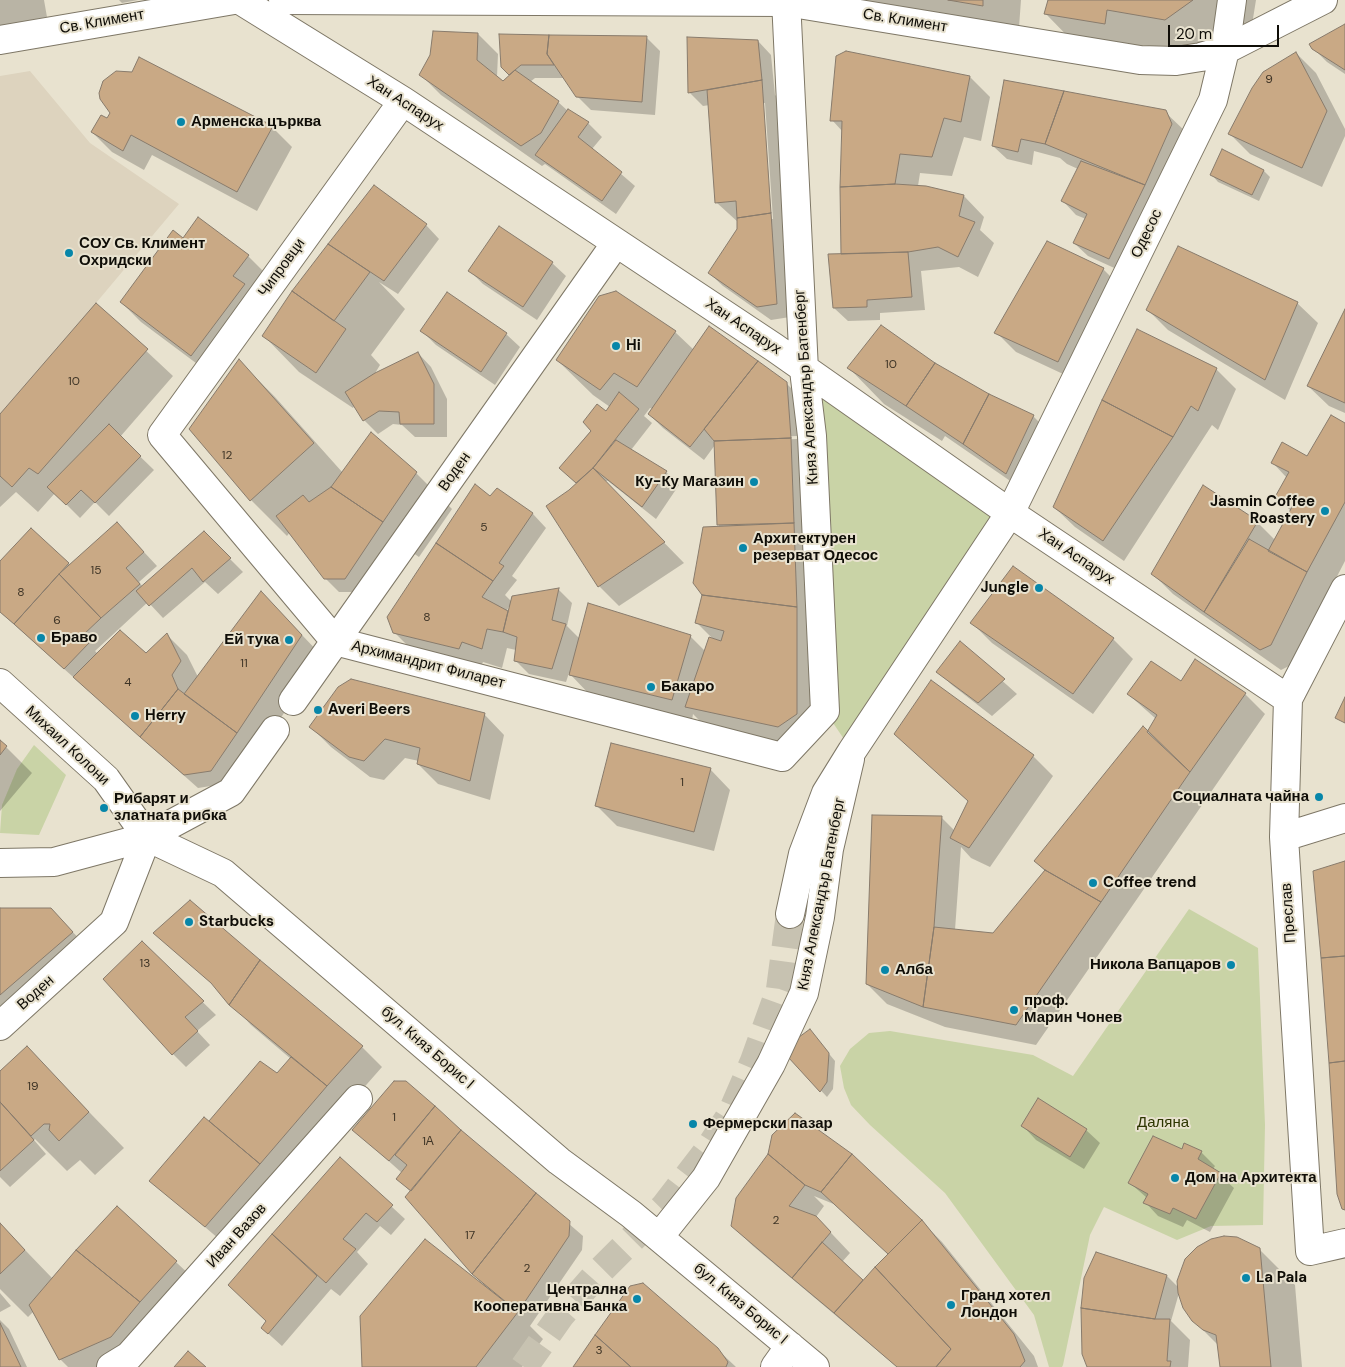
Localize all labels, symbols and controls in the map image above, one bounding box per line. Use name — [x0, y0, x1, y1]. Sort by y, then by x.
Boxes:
street label: Св. Климент — [861, 5, 949, 37]
street label: Св. Климент — [58, 6, 146, 38]
scale bar — [1170, 15, 1281, 47]
text: 20 m — [1176, 24, 1212, 44]
street label: Хан Аспарух — [363, 73, 447, 135]
house number: 9 — [1265, 73, 1273, 87]
place label: Арменска църква — [191, 113, 321, 131]
marker: Арменска църква — [175, 116, 187, 128]
street label: Одесос — [1128, 207, 1166, 261]
place label: CОУ Св. Климент Охридски — [79, 235, 205, 270]
street label: Чипровци — [255, 235, 309, 301]
marker: CОУ Св. Климент Охридски — [63, 247, 75, 259]
street label: Княз Александър Батенберг — [791, 289, 823, 485]
street label: Хан Аспарух — [702, 295, 784, 359]
place label: Hi — [626, 337, 641, 355]
marker: Hi — [610, 340, 622, 352]
house number: 10 — [885, 358, 897, 372]
house number: 10 — [68, 375, 80, 389]
house number: 12 — [222, 449, 232, 463]
street label: Воден — [435, 449, 475, 495]
place label: Ку-Ку Магазин — [635, 473, 744, 491]
marker: Ку-Ку Магазин — [748, 476, 760, 488]
place label: Jasmin Coffee Roastery — [1210, 493, 1315, 528]
marker: Jasmin Coffee Roastery — [1319, 505, 1331, 517]
house number: 5 — [480, 521, 488, 535]
street label: Хан Аспарух — [1035, 525, 1117, 589]
place label: Архитектурен резерват Одесос — [753, 530, 878, 565]
marker: Архитектурен резерват Одесос — [737, 542, 749, 554]
house number: 15 — [90, 564, 102, 578]
place label: Jungle — [980, 579, 1029, 597]
marker: Jungle — [1033, 582, 1045, 594]
house number: 8 — [17, 586, 25, 600]
house number: 8 — [423, 611, 431, 625]
house number: 6 — [53, 614, 61, 628]
place label: Браво — [51, 629, 97, 647]
place label: Ей тука — [224, 631, 279, 649]
marker: Браво — [35, 632, 47, 644]
marker: Ей тука — [283, 634, 295, 646]
street label: Архимандрит Филарет — [350, 637, 506, 693]
house number: 11 — [240, 657, 248, 671]
house number: 4 — [124, 676, 132, 690]
place label: Бакаро — [661, 678, 714, 696]
marker: Бакаро — [645, 681, 657, 693]
place label: Averi Beers — [328, 701, 410, 719]
street label: Михаил Колони — [21, 702, 113, 790]
marker: Averi Beers — [312, 704, 324, 716]
place label: Herry — [145, 707, 186, 725]
marker: Herry — [129, 710, 141, 722]
house number: 1 — [680, 776, 684, 790]
place label: Социалната чайна — [1172, 788, 1309, 806]
place label: Рибарят и златната рибка — [114, 790, 227, 825]
marker: Социалната чайна — [1313, 791, 1325, 803]
street label: Княз Александър Батенберг — [794, 796, 850, 992]
marker: Рибарят и златната рибка — [98, 802, 110, 814]
place label: Coffee trend — [1103, 874, 1196, 892]
marker: Coffee trend — [1087, 877, 1099, 889]
street label: Преслав — [1278, 882, 1300, 944]
place label: Starbucks — [199, 913, 274, 931]
marker: Starbucks — [183, 916, 195, 928]
place label: Никола Вапцаров — [1090, 956, 1221, 974]
house number: 13 — [140, 957, 150, 971]
marker: Никола Вапцаров — [1225, 959, 1237, 971]
place label: Алба — [895, 961, 933, 979]
marker: Алба — [879, 964, 891, 976]
street label: Воден — [14, 972, 58, 1014]
place label: проф. Марин Чонев — [1024, 992, 1122, 1027]
street label: бул. Княз Борис I — [377, 1003, 477, 1093]
marker: проф. Марин Чонев — [1008, 1004, 1020, 1016]
house number: 19 — [27, 1080, 39, 1094]
house number: 1 — [392, 1111, 396, 1125]
park label: Даляна — [1137, 1114, 1189, 1132]
place label: Фермерски пазар — [703, 1115, 833, 1133]
marker: Фермерски пазар — [687, 1118, 699, 1130]
house number: 1А — [422, 1135, 434, 1149]
place label: Дом на Архитекта — [1185, 1169, 1317, 1187]
marker: Дом на Архитекта — [1169, 1172, 1181, 1184]
street label: Иван Вазов — [203, 1200, 271, 1272]
house number: 2 — [773, 1214, 779, 1228]
house number: 17 — [465, 1229, 475, 1243]
street label: бул. Княз Борис I — [689, 1259, 791, 1349]
house number: 2 — [524, 1262, 530, 1276]
place label: La Pala — [1256, 1269, 1307, 1287]
marker: La Pala — [1240, 1272, 1252, 1284]
place label: Централна Кооперативна Банка — [474, 1281, 627, 1316]
place label: Гранд хотел Лондон — [961, 1287, 1051, 1322]
marker: Централна Кооперативна Банка — [631, 1293, 643, 1305]
marker: Гранд хотел Лондон — [945, 1299, 957, 1311]
house number: 3 — [595, 1344, 603, 1358]

